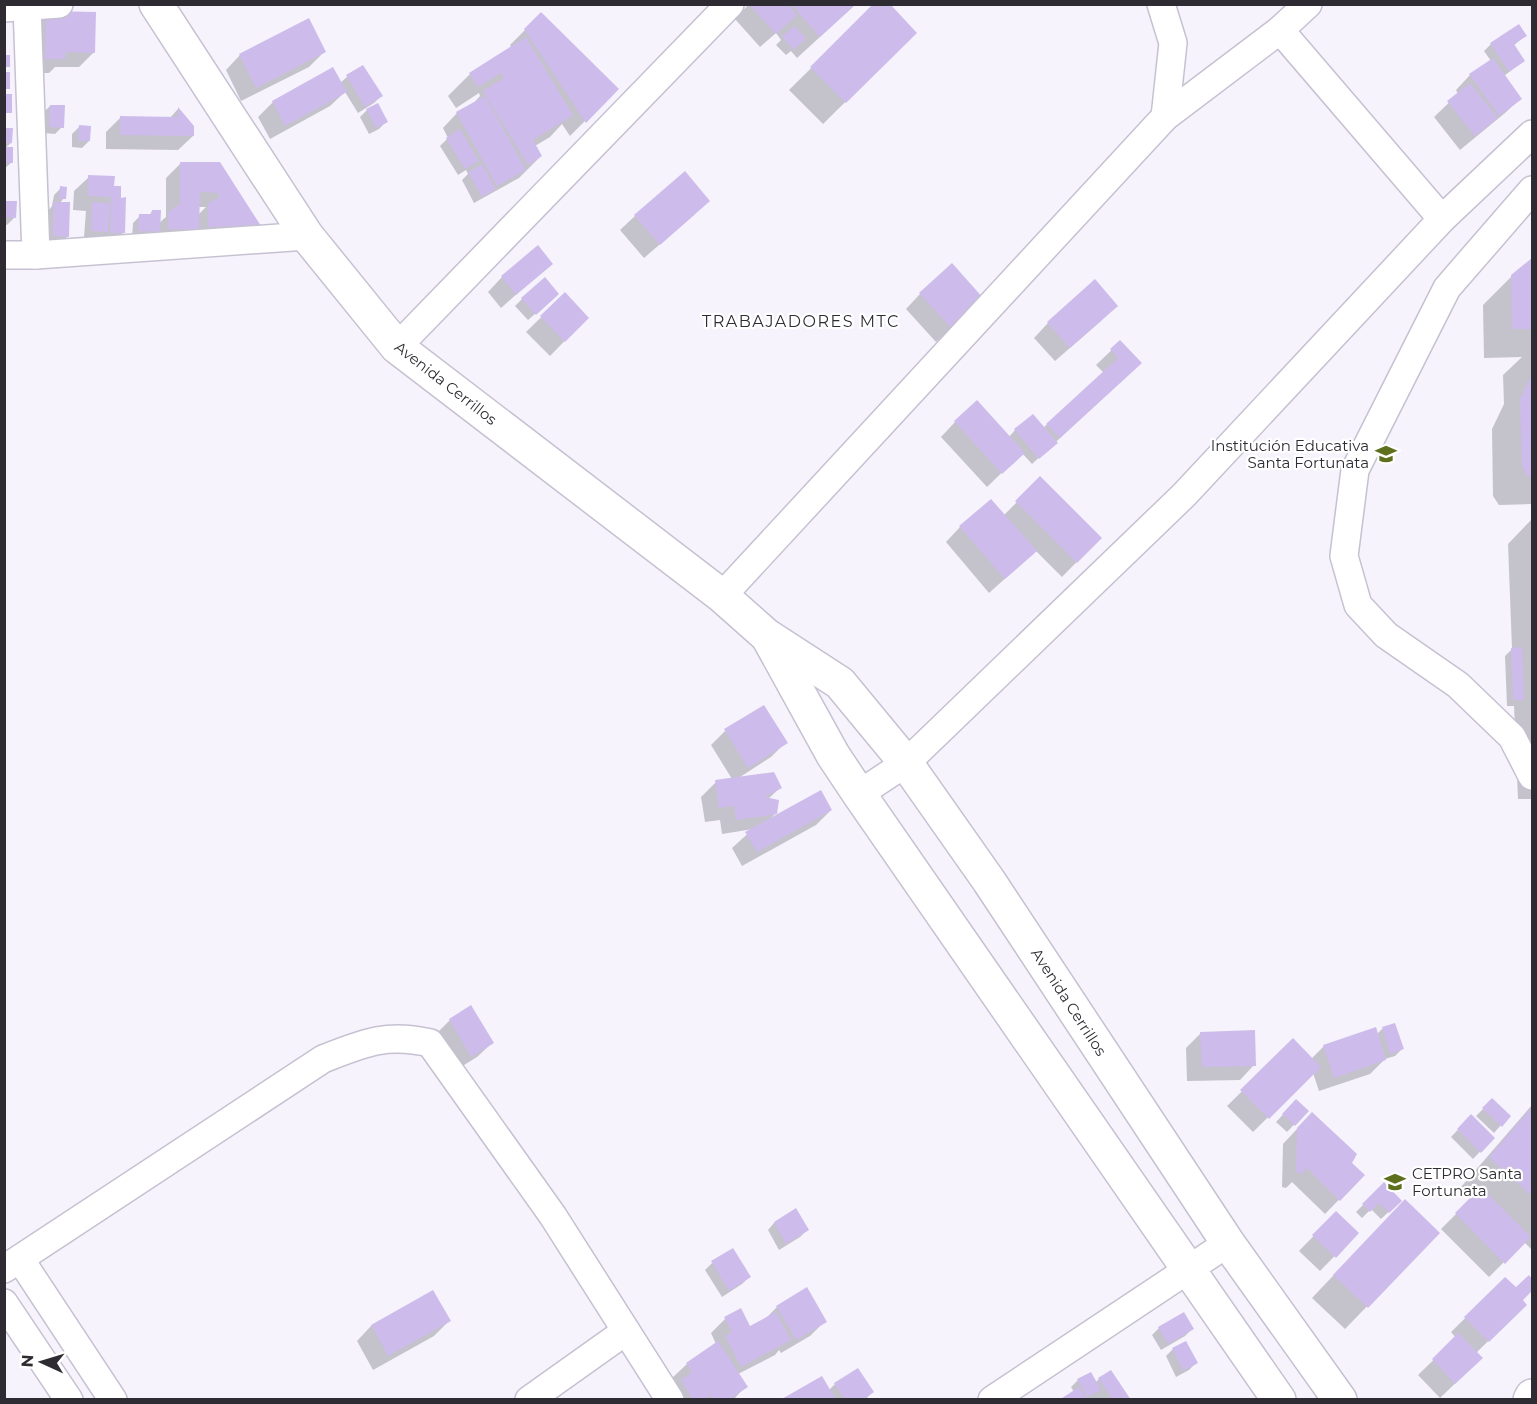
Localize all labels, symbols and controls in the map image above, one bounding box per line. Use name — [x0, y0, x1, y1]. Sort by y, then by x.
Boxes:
district label: TRABAJADORES MTC — [702, 312, 900, 331]
street label: Avenida Cerrillos — [391, 337, 501, 429]
place label: Institución Educativa Santa Fortunata — [1211, 436, 1369, 472]
school or university icon: Institución Educativa Santa Fortunata — [1374, 442, 1398, 466]
street label: Avenida Cerrillos — [1027, 945, 1111, 1059]
place label: CETPRO Santa Fortunata — [1412, 1164, 1522, 1200]
school or university icon: CETPRO Santa Fortunata — [1383, 1170, 1407, 1194]
north arrow — [12, 1332, 72, 1392]
text: N — [18, 1354, 37, 1368]

